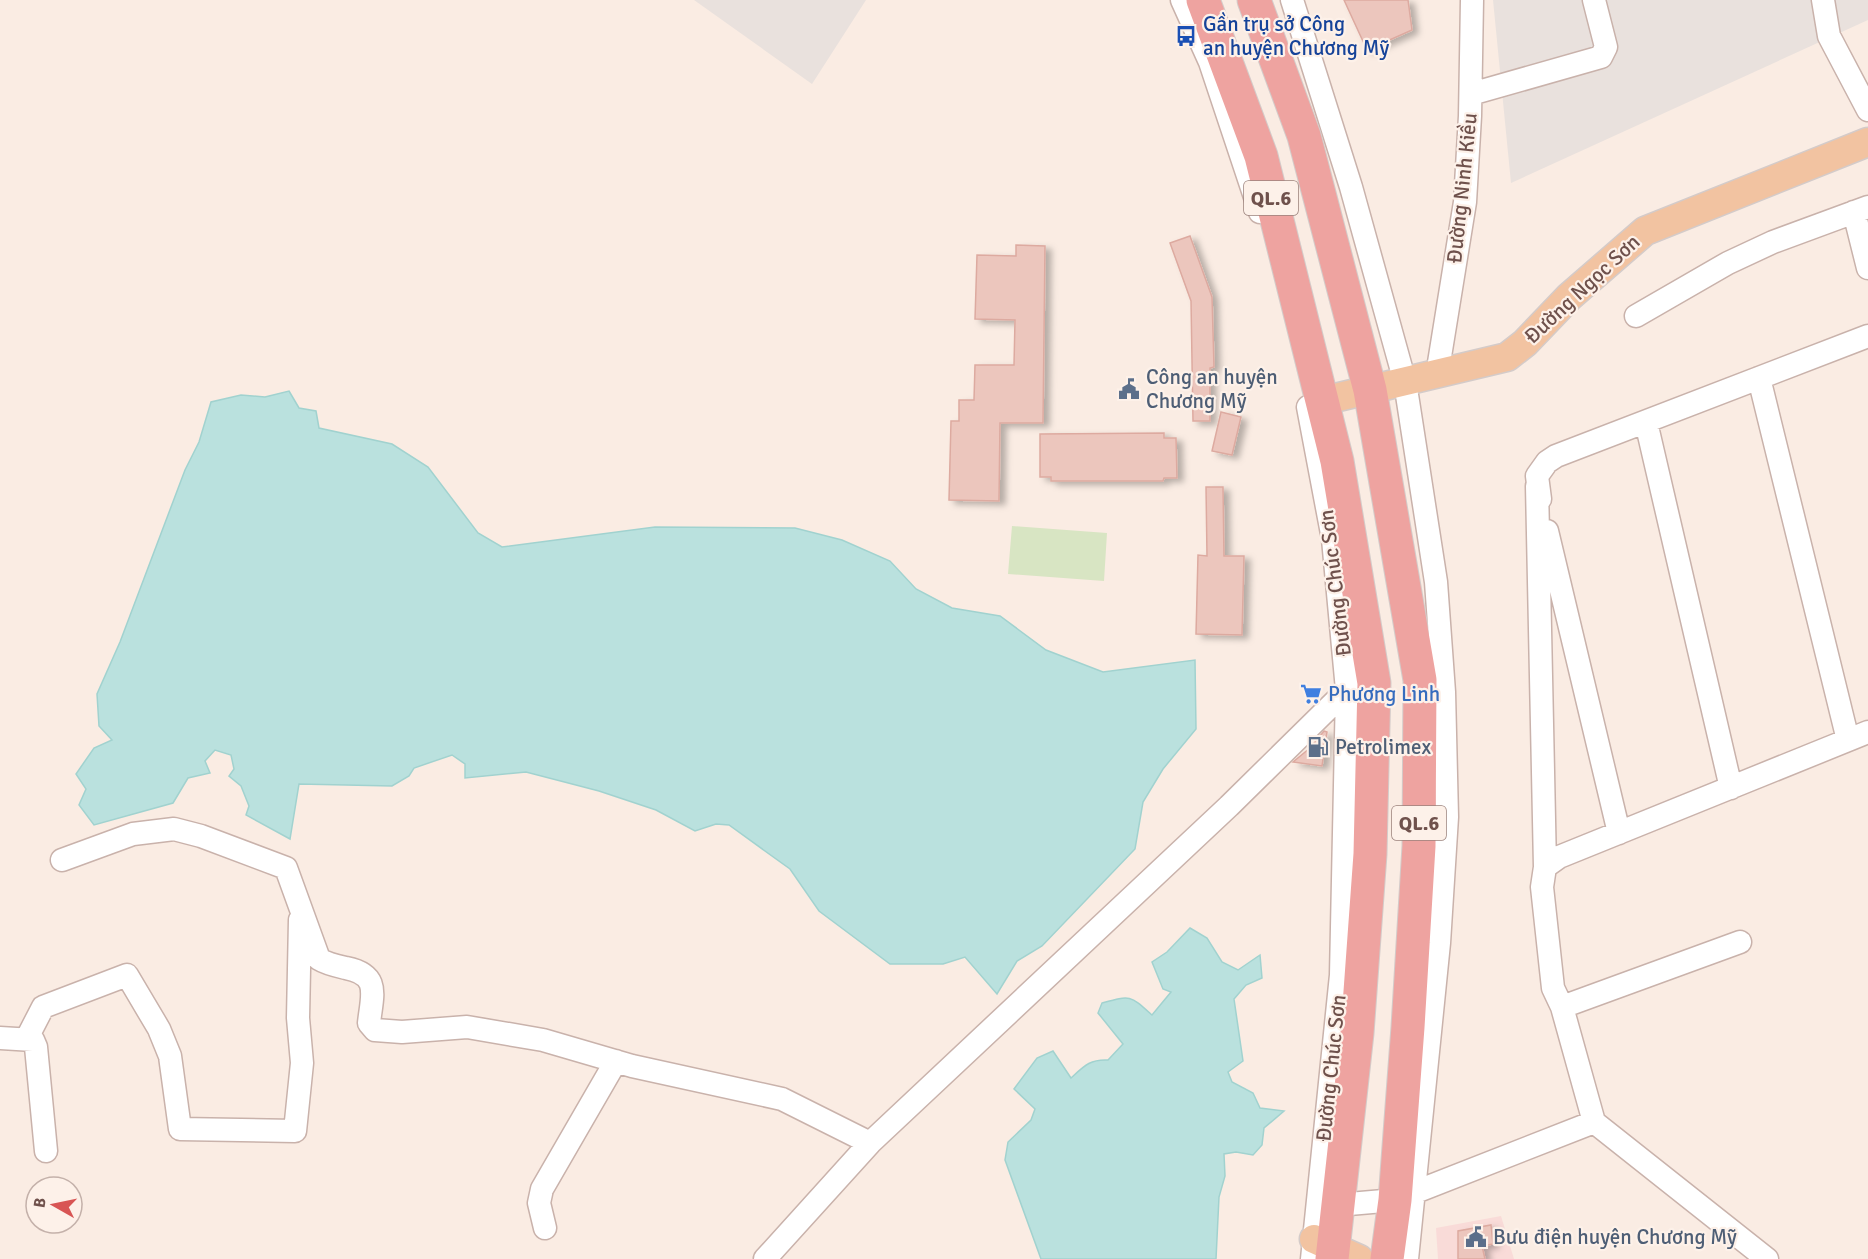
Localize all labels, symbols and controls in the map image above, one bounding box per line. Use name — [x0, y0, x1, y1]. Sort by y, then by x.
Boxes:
place label: Gần trụ sở Công an huyện Chương Mỹ — [1203, 11, 1390, 61]
bus stop icon: Gần trụ sở Công an huyện Chương Mỹ — [1174, 24, 1198, 48]
street label: Đường Ninh Kiều — [1441, 111, 1483, 265]
road number: QL.6 — [1244, 181, 1298, 215]
street label: Đường Ngọc Sơn — [1519, 229, 1645, 349]
place label: Công an huyện Chương Mỹ — [1146, 364, 1278, 414]
public building icon: Công an huyện Chương Mỹ — [1117, 377, 1141, 401]
street label: Đường Chúc Sơn — [1313, 508, 1357, 658]
place label: Phương Linh — [1328, 681, 1440, 707]
supermarket icon: Phương Linh — [1299, 682, 1323, 706]
place label: Petrolimex — [1335, 734, 1431, 760]
fuel station icon: Petrolimex — [1306, 735, 1330, 759]
road number: QL.6 — [1392, 806, 1446, 840]
street label: Đường Chúc Sơn — [1310, 993, 1352, 1143]
north arrow — [24, 1175, 84, 1235]
text: B — [30, 1196, 51, 1209]
place label: Bưu điện huyện Chương Mỹ — [1493, 1224, 1737, 1250]
public building icon: Bưu điện huyện Chương Mỹ — [1464, 1225, 1488, 1249]

